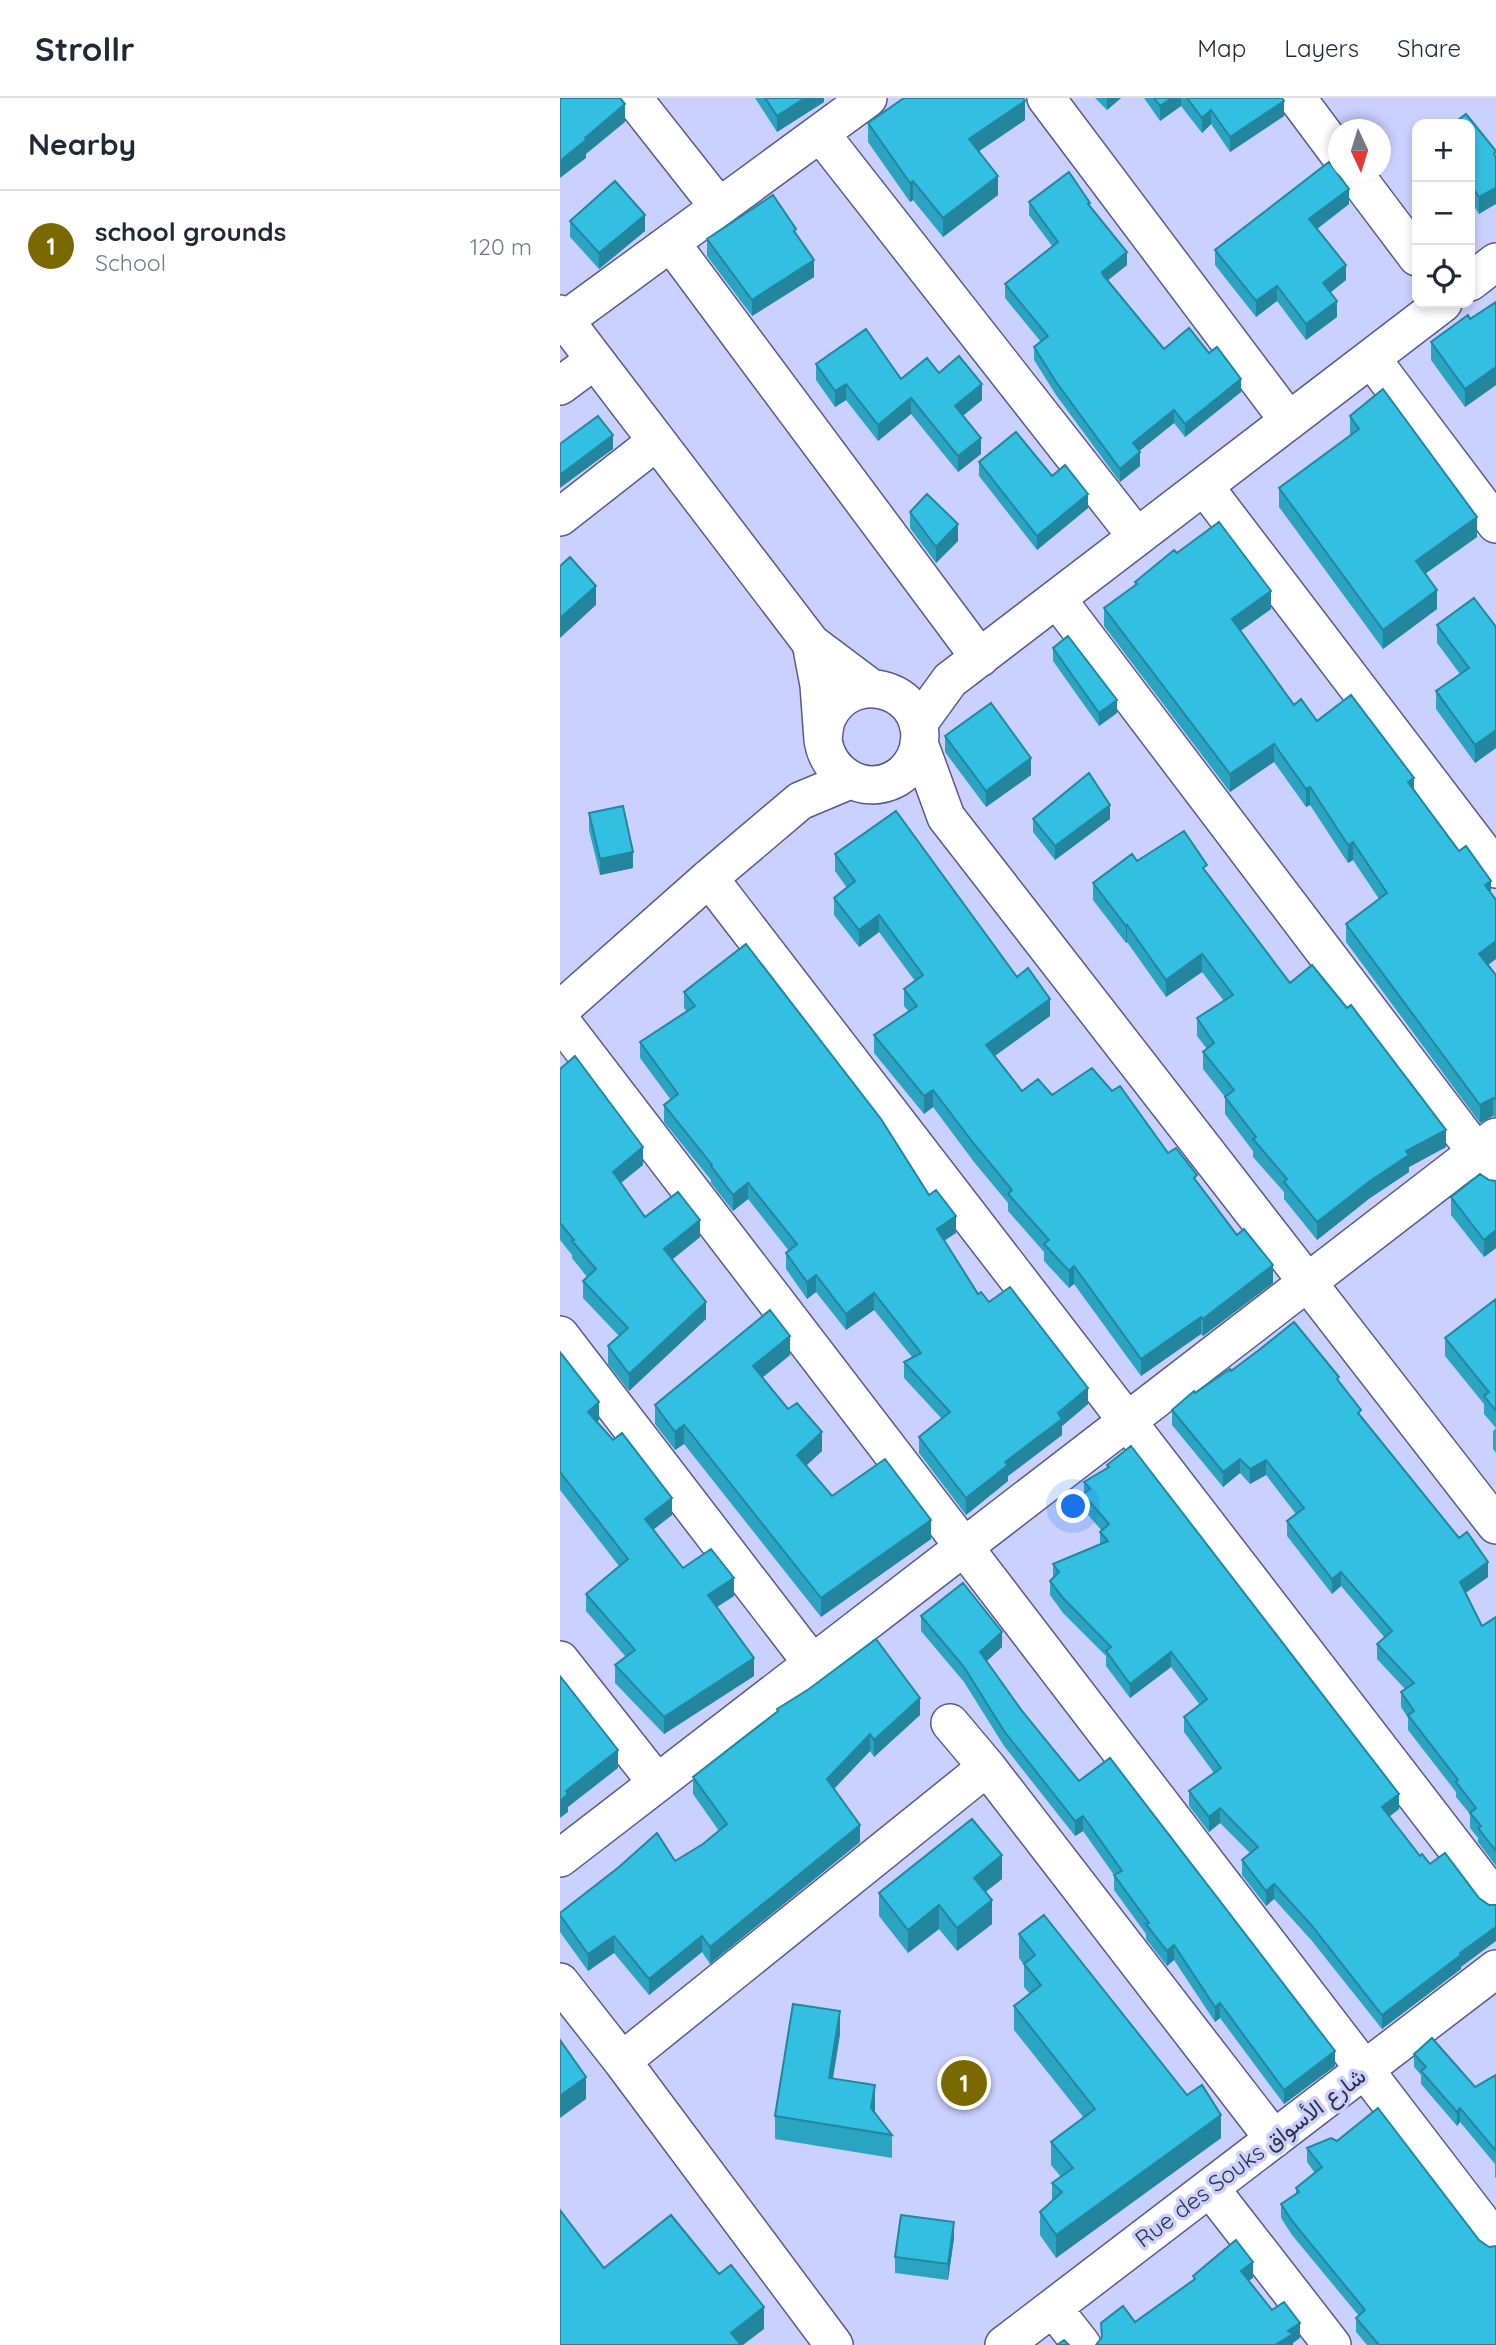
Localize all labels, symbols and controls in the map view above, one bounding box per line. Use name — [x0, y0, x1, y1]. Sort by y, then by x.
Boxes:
text: Strollr — [35, 28, 135, 69]
text: Map — [1197, 33, 1246, 63]
text: Layers — [1284, 33, 1359, 63]
text: Share — [1397, 33, 1461, 63]
north arrow — [1328, 119, 1391, 182]
map controls — [1412, 119, 1475, 308]
button: + — [1412, 119, 1475, 182]
text: Nearby — [28, 125, 136, 163]
button: − — [1412, 182, 1475, 245]
text: school grounds — [95, 215, 286, 248]
text: 1 — [47, 232, 55, 261]
text: 120 m — [470, 232, 532, 261]
button: locate — [1412, 245, 1475, 308]
text: School — [95, 248, 166, 277]
your location — [1056, 1489, 1090, 1523]
pin: 1 — [941, 2057, 987, 2109]
street label: Rue des Souks شارع الأسواق — [1129, 2061, 1372, 2255]

